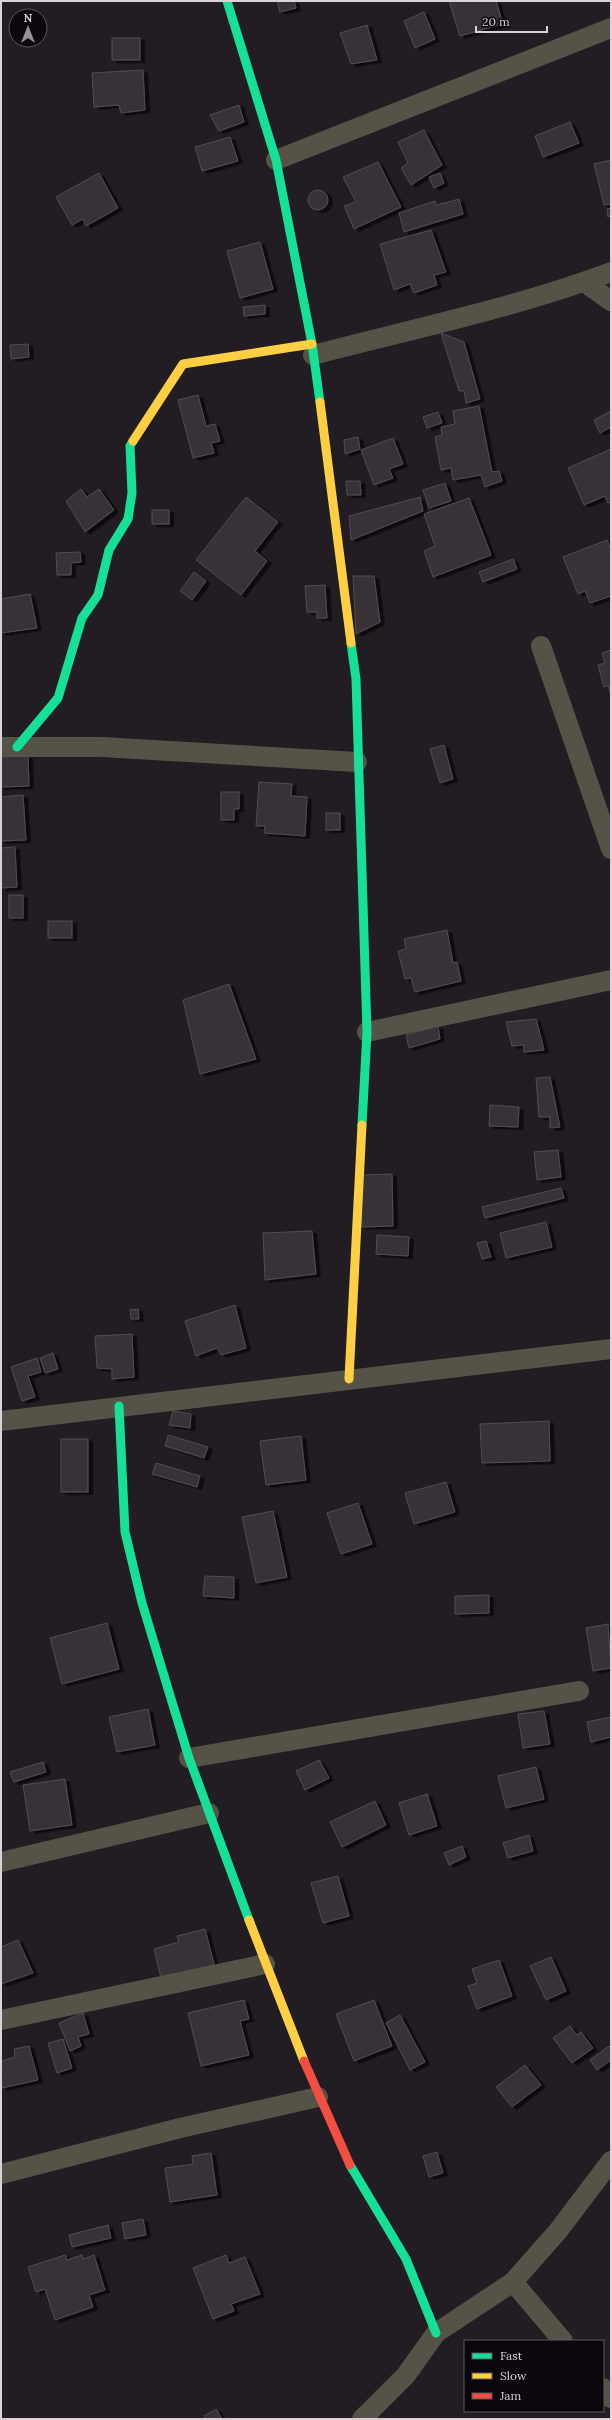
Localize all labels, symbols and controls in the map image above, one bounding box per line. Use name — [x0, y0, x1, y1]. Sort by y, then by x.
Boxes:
north arrow — [8, 8, 48, 48]
scale bar — [476, 8, 547, 34]
text: N — [24, 11, 33, 25]
text: 20 m — [482, 14, 510, 29]
legend — [464, 2340, 604, 2412]
text: Fast — [500, 2348, 523, 2363]
text: Slow — [500, 2368, 527, 2383]
text: Jam — [499, 2388, 521, 2403]

